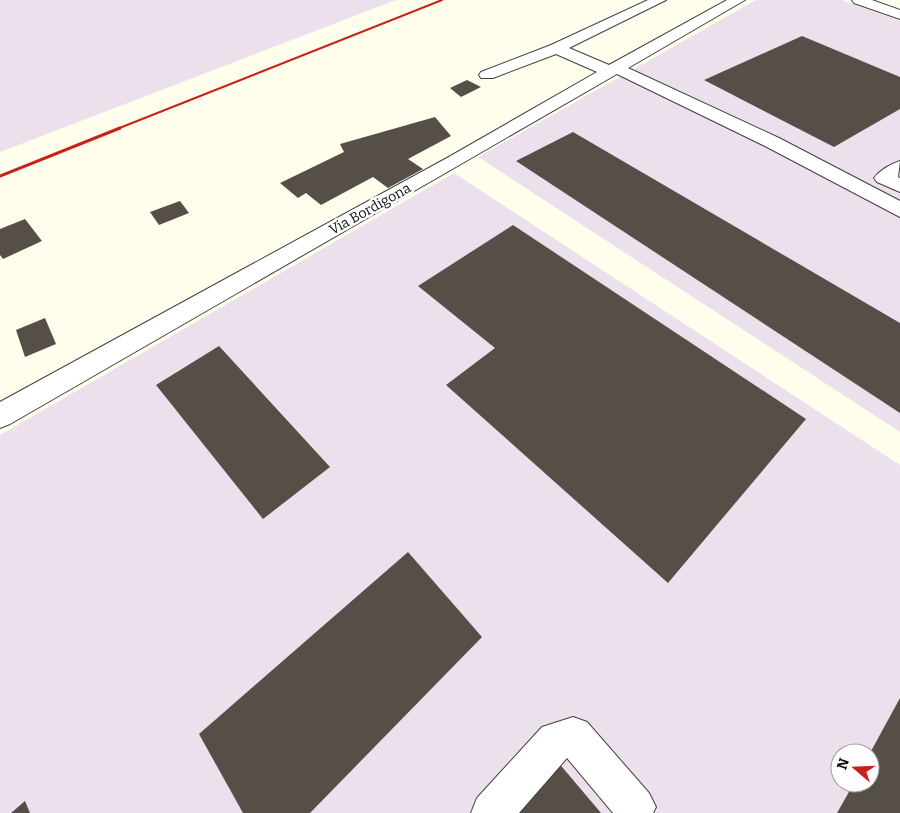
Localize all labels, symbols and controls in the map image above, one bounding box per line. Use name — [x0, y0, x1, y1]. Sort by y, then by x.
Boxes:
street label: Via Bordigona — [326, 179, 414, 238]
north arrow — [830, 743, 880, 793]
text: N — [833, 756, 853, 772]

